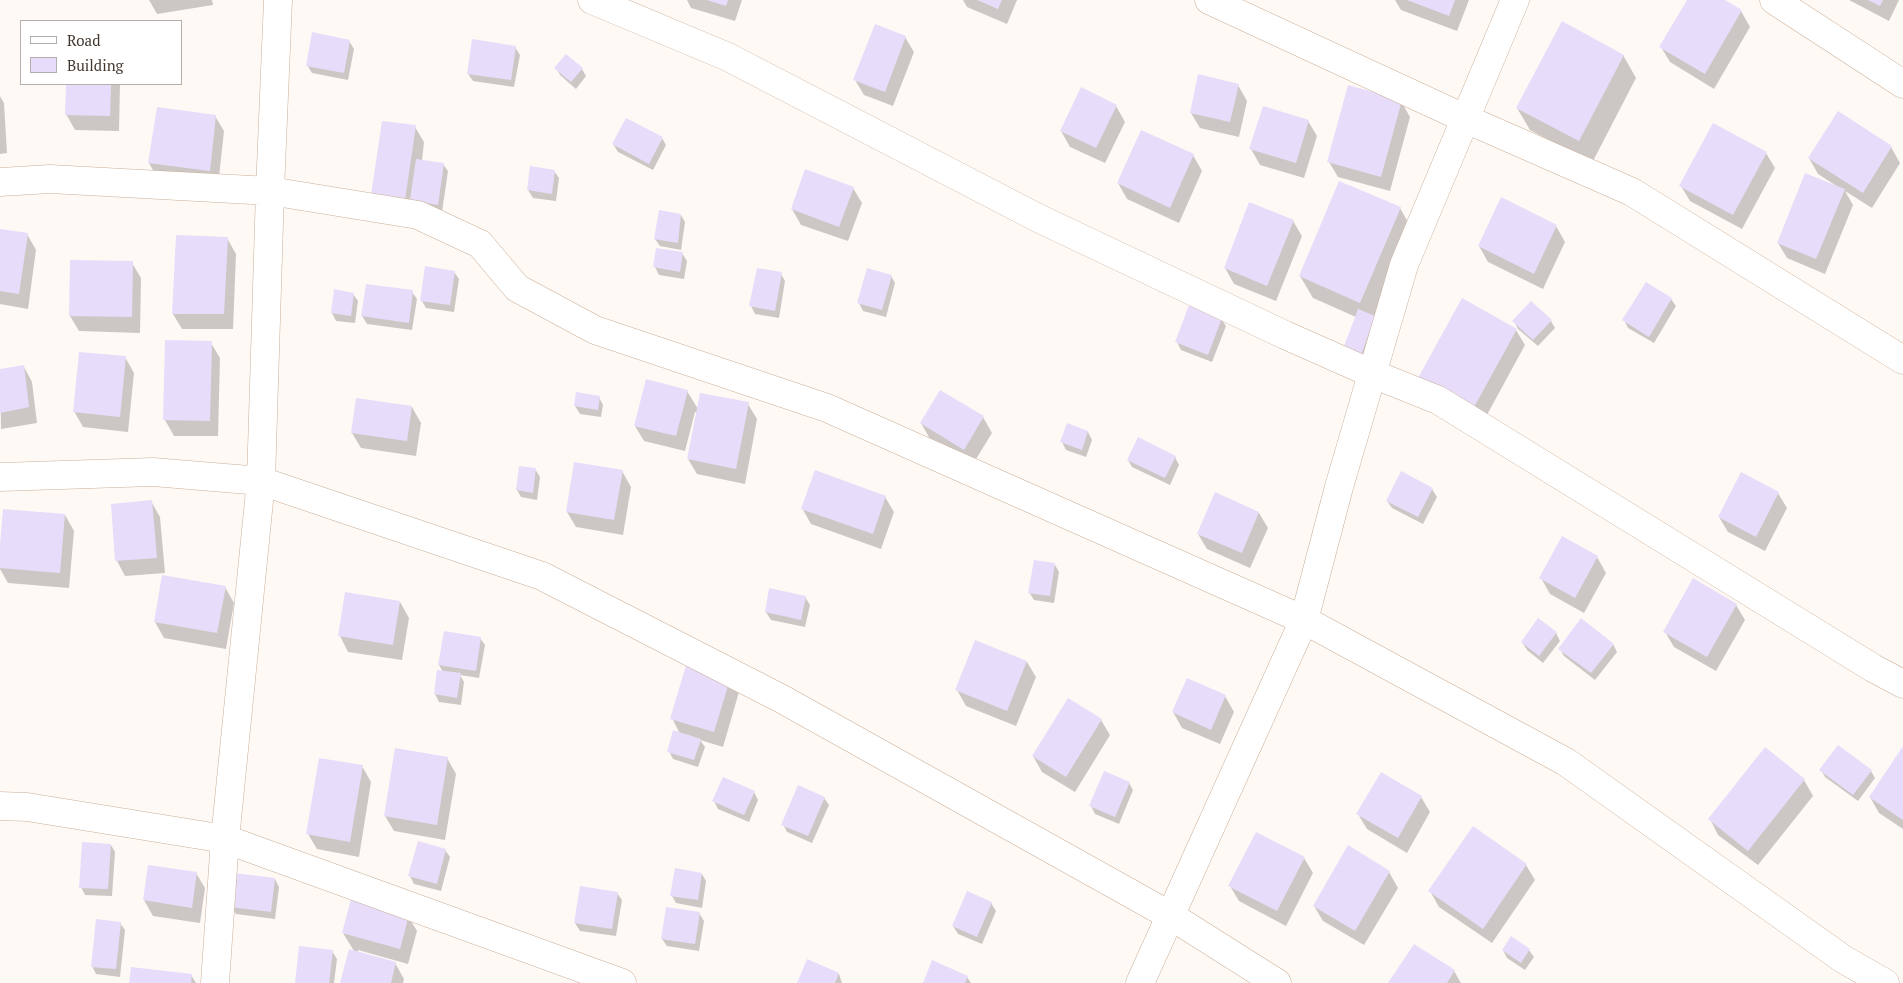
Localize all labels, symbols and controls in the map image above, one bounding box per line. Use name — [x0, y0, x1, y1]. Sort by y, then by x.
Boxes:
legend — [20, 20, 182, 85]
text: Road — [67, 30, 100, 50]
text: Building — [67, 55, 124, 75]

